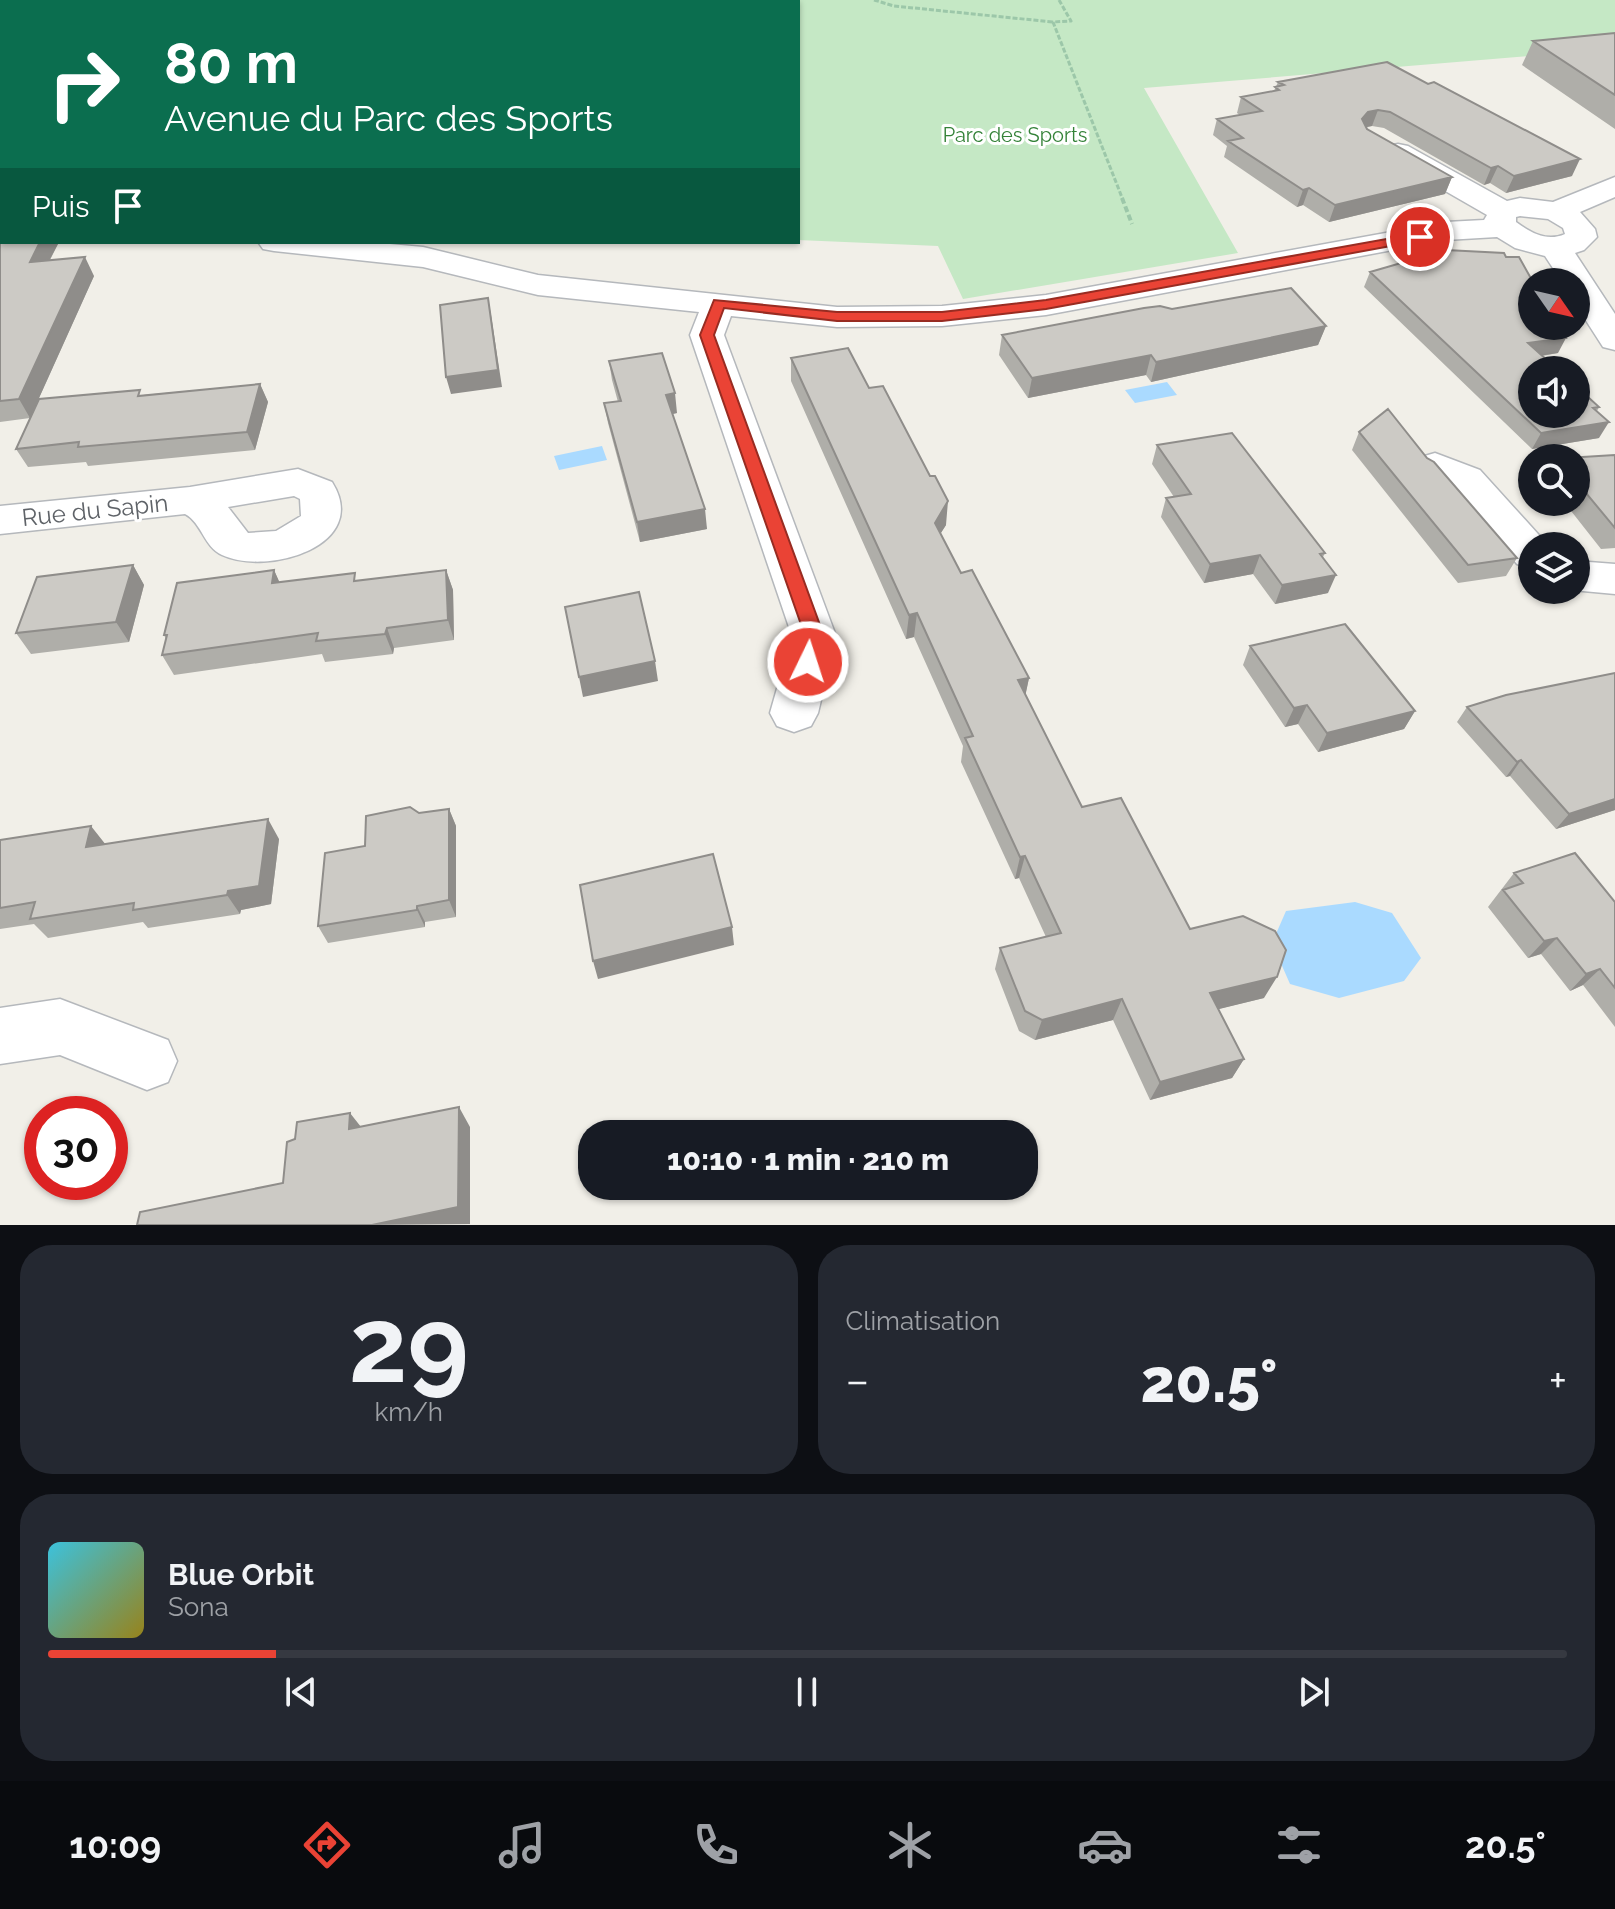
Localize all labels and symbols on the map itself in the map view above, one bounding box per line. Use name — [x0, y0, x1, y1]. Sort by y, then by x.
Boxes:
park label: Parc des Sports — [943, 123, 1087, 147]
pin — [1386, 203, 1454, 271]
north arrow — [1518, 268, 1590, 340]
street label: Rue du Sapin — [20, 488, 170, 532]
position arrow — [766, 620, 850, 704]
speed limit sign: 30 — [24, 1096, 128, 1200]

